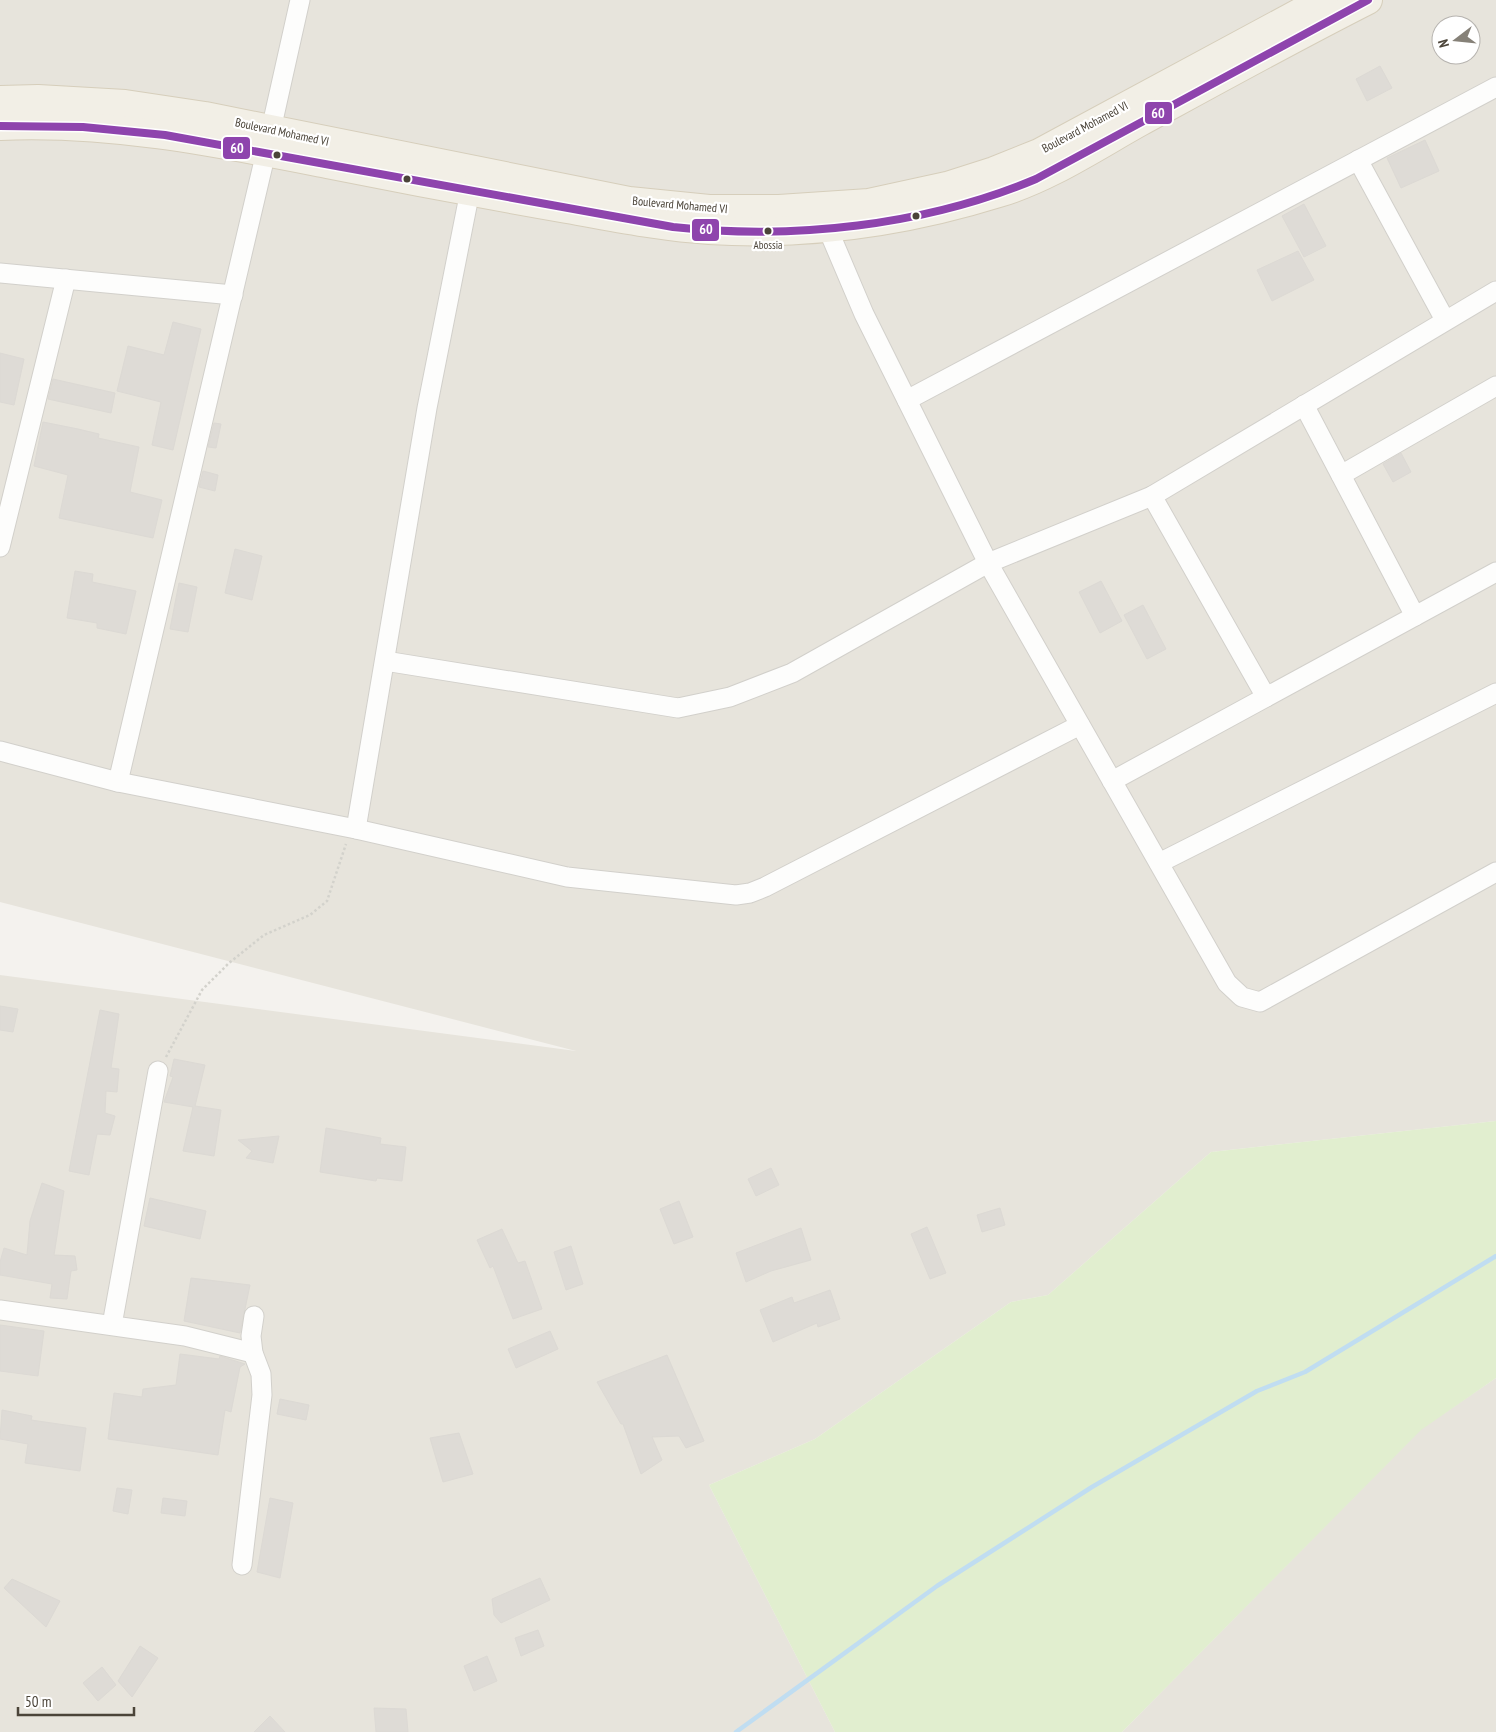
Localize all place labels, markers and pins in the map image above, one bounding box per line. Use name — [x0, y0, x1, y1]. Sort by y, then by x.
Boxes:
unlabelled marker — [272, 150, 282, 160]
unlabelled marker — [402, 174, 412, 184]
unlabelled marker — [911, 211, 921, 221]
marker: Abossia — [763, 226, 773, 236]
place label: Abossia — [754, 238, 782, 252]

